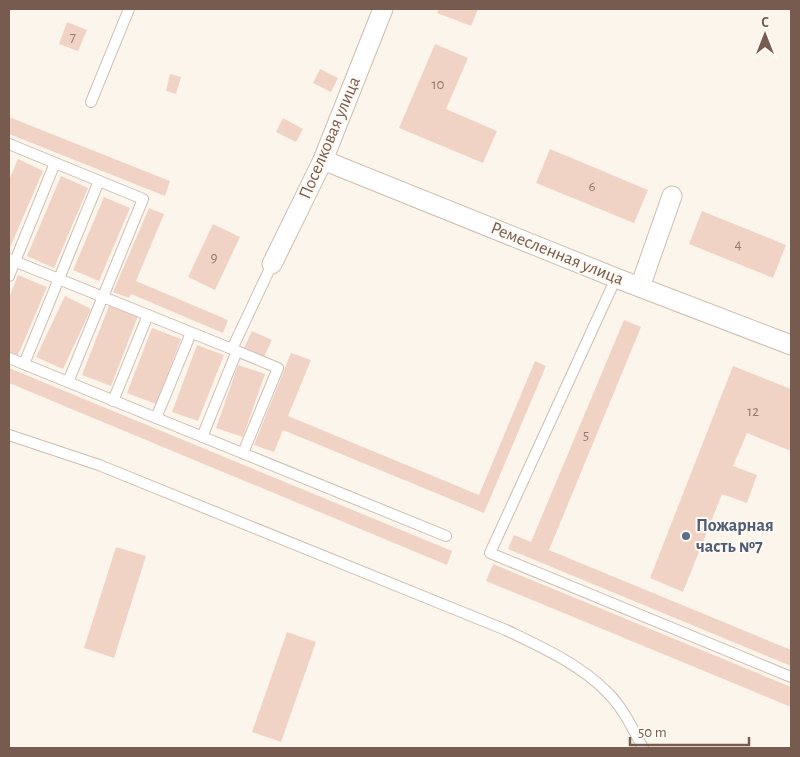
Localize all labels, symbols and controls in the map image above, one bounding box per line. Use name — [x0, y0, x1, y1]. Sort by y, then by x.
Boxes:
north arrow — [740, 10, 790, 60]
text: С — [761, 16, 769, 30]
house number: 7 — [70, 30, 76, 45]
street label: Поселковая улица — [296, 74, 364, 202]
house number: 10 — [431, 77, 445, 92]
house number: 6 — [588, 179, 596, 194]
street label: Ремесленная улица — [488, 219, 626, 289]
house number: 4 — [734, 237, 742, 252]
house number: 9 — [210, 250, 218, 265]
house number: 12 — [747, 404, 759, 419]
house number: 5 — [583, 428, 589, 443]
place label: Пожарная часть №7 — [696, 517, 774, 556]
marker: Пожарная часть №7 — [680, 530, 692, 542]
scale bar — [630, 714, 749, 746]
text: 50 m — [638, 725, 667, 740]

